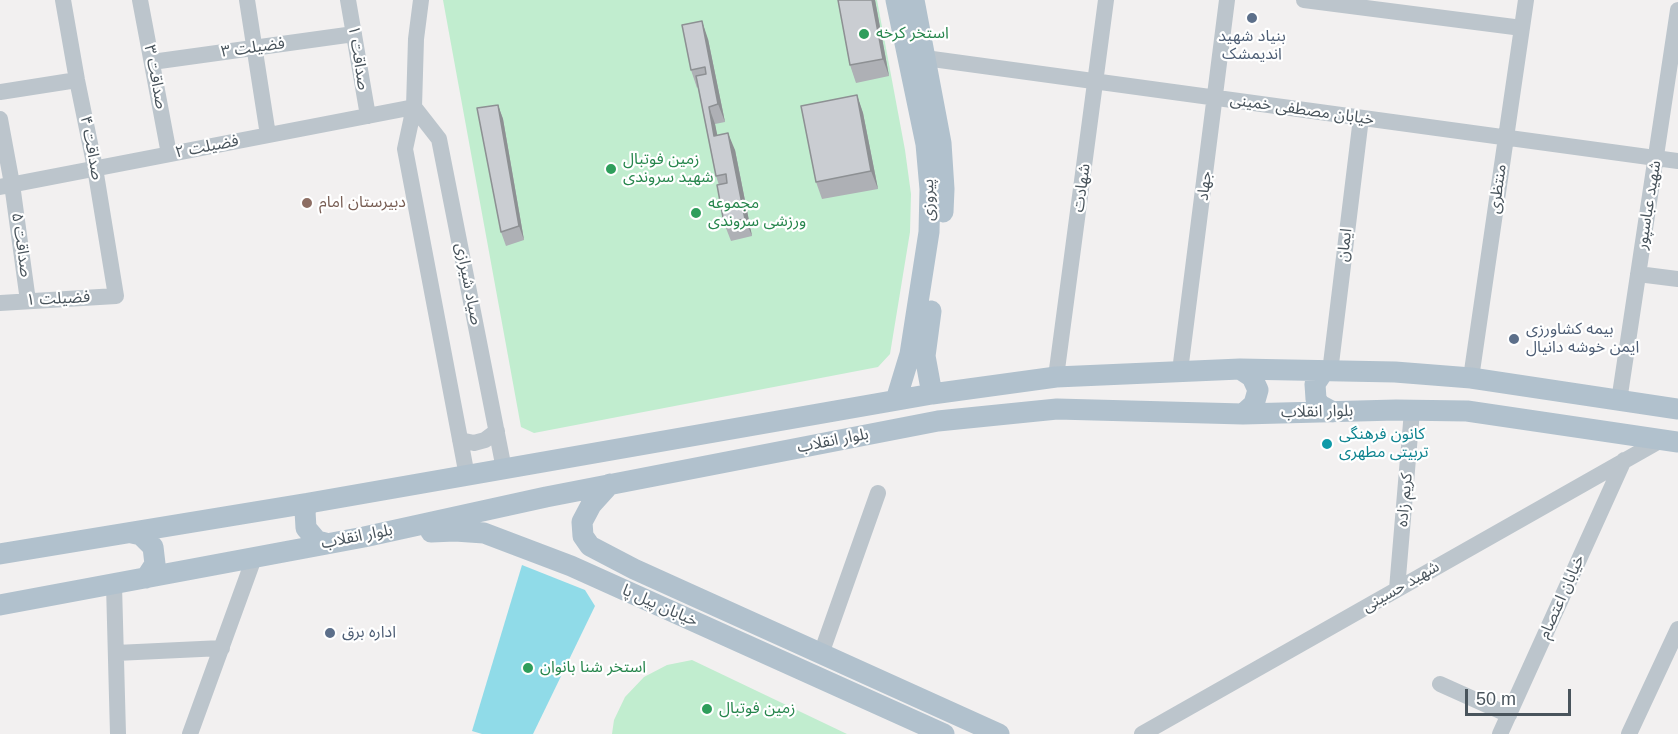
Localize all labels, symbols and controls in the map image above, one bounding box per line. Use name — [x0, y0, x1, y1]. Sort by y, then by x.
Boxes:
marker: بنیاد شهید اندیمشک — [1245, 11, 1259, 25]
street label: صداقت ۱ — [343, 24, 373, 92]
place label: استخر کرخه — [876, 24, 949, 44]
marker: استخر کرخه — [857, 27, 871, 41]
place label: بنیاد شهید اندیمشک — [1218, 27, 1286, 65]
street label: فضیلت ۳ — [220, 34, 286, 62]
street label: صداقت ۳ — [139, 43, 171, 111]
street label: خیابان مصطفی خمینی — [1229, 90, 1375, 130]
street label: صداقت ۴ — [75, 114, 107, 182]
street label: فضیلت ۲ — [174, 131, 240, 163]
place label: زمین فوتبال شهید سروندی — [623, 150, 714, 188]
street label: شهید عباسپور — [1633, 159, 1665, 251]
marker: زمین فوتبال شهید سروندی — [604, 162, 618, 176]
street label: شهادت — [1069, 162, 1095, 214]
street label: منتظری — [1485, 163, 1511, 215]
street label: جهاد — [1194, 170, 1216, 202]
street label: پیروزی — [919, 179, 939, 221]
place label: دبیرستان امام — [319, 193, 406, 213]
place label: مجموعه ورزشی سروندی — [708, 194, 806, 232]
marker: دبیرستان امام — [300, 196, 314, 210]
marker: مجموعه ورزشی سروندی — [689, 206, 703, 220]
street label: صداقت ۵ — [7, 211, 35, 279]
street label: ایمان — [1333, 227, 1357, 263]
street label: صیاد شیرازی — [451, 241, 485, 327]
street label: فضیلت ۱ — [25, 288, 91, 310]
place label: بیمه کشاورزی ایمن خوشه دانیال — [1526, 320, 1639, 358]
marker: بیمه کشاورزی ایمن خوشه دانیال — [1507, 332, 1521, 346]
street label: بلوار انقلاب — [1281, 402, 1353, 422]
street label: بلوار انقلاب — [796, 425, 870, 457]
place label: کانون فرهنگی تربیتی مطهری — [1339, 425, 1428, 463]
marker: کانون فرهنگی تربیتی مطهری — [1320, 437, 1334, 451]
street label: کریم زاده — [1393, 472, 1417, 528]
street label: بلوار انقلاب — [320, 521, 394, 553]
street label: خیابان اعتصام — [1535, 552, 1589, 642]
street label: شهید حسینی — [1359, 557, 1443, 617]
street label: خیابان پیل پا — [619, 581, 701, 631]
place label: اداره برق — [342, 623, 396, 643]
marker: اداره برق — [323, 626, 337, 640]
place label: استخر شنا بانوان — [540, 658, 646, 678]
marker: استخر شنا بانوان — [521, 661, 535, 675]
scale bar — [1468, 677, 1574, 715]
text: 50 m — [1476, 689, 1516, 709]
place label: زمین فوتبال — [719, 699, 795, 719]
marker: زمین فوتبال — [700, 702, 714, 716]

